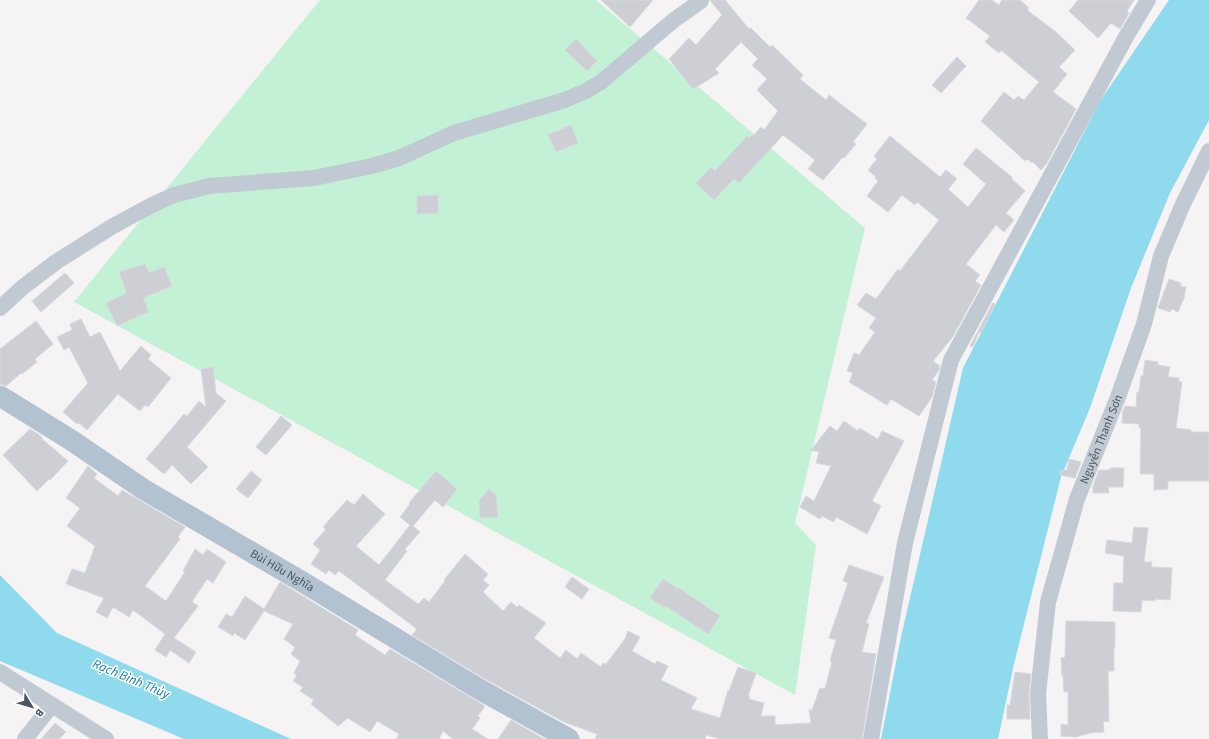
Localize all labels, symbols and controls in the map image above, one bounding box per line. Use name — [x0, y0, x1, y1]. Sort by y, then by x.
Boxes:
street label: Nguyễn Thanh Sơn — [1075, 392, 1127, 486]
street label: Bùi Hữu Nghĩa — [247, 545, 318, 596]
water label: Rạch Bình Thủy — [90, 655, 173, 704]
north arrow — [12, 687, 52, 727]
text: B — [31, 706, 47, 720]

